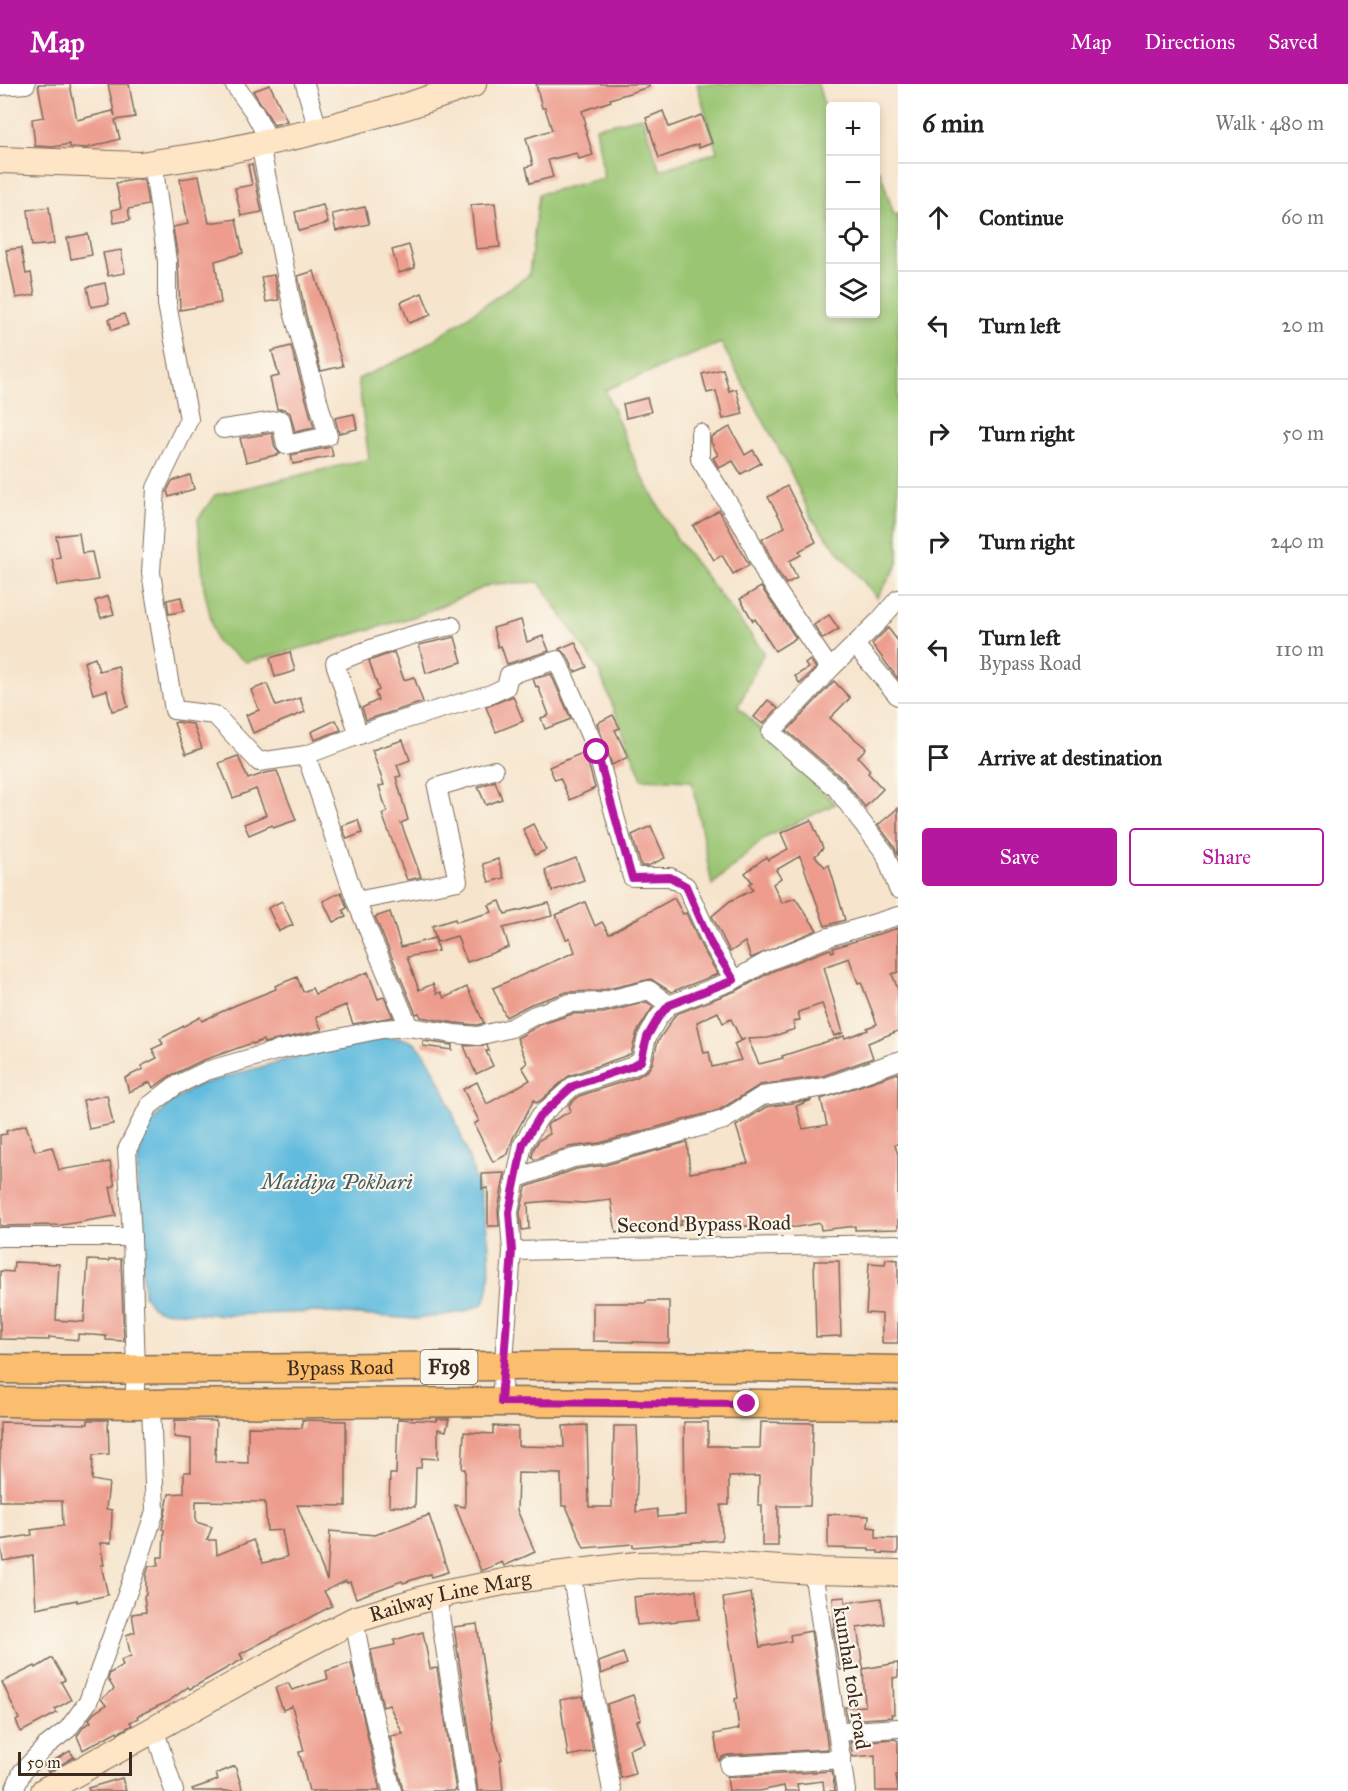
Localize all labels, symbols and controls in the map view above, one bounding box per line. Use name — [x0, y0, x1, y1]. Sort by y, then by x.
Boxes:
text: Map — [30, 25, 85, 60]
text: Map — [1071, 29, 1112, 55]
text: Directions — [1145, 29, 1235, 55]
text: Saved — [1268, 29, 1318, 55]
map controls — [826, 102, 880, 318]
button: + — [826, 102, 880, 156]
text: 6 min — [922, 107, 984, 139]
text: Walk · 480 m — [1215, 111, 1324, 135]
button: − — [826, 156, 880, 210]
icon: ahead — [922, 201, 955, 234]
text: Continue — [979, 204, 1064, 231]
text: 60 m — [1281, 205, 1324, 229]
button: locate — [826, 210, 880, 264]
button: layers — [826, 264, 880, 318]
icon: left — [922, 309, 955, 342]
text: Turn left — [979, 312, 1061, 339]
text: 20 m — [1281, 313, 1324, 337]
icon: right — [922, 417, 955, 450]
text: Turn right — [979, 420, 1075, 447]
text: 50 m — [1282, 421, 1324, 445]
icon: right — [922, 525, 955, 558]
text: Turn right — [979, 528, 1075, 555]
text: 240 m — [1270, 529, 1324, 553]
text: Turn left — [979, 624, 1061, 651]
icon: left — [922, 633, 955, 666]
text: 110 m — [1276, 637, 1324, 661]
text: Bypass Road — [979, 651, 1081, 675]
route start — [583, 738, 609, 764]
icon: arrive — [922, 741, 955, 774]
text: Arrive at destination — [979, 744, 1162, 771]
button: Save — [922, 828, 1117, 886]
button: Share — [1129, 828, 1324, 886]
water label: Maidiya Pokhari — [259, 1168, 413, 1195]
street label: Second Bypass Road — [617, 1209, 792, 1239]
road number: F198 — [420, 1350, 478, 1384]
street label: Bypass Road — [286, 1354, 395, 1381]
route end — [733, 1390, 759, 1416]
street label: Railway Line Marg — [366, 1565, 532, 1628]
street label: kumhal tole road — [828, 1605, 876, 1752]
scale bar — [18, 1749, 132, 1776]
text: 50 m — [27, 1753, 61, 1772]

